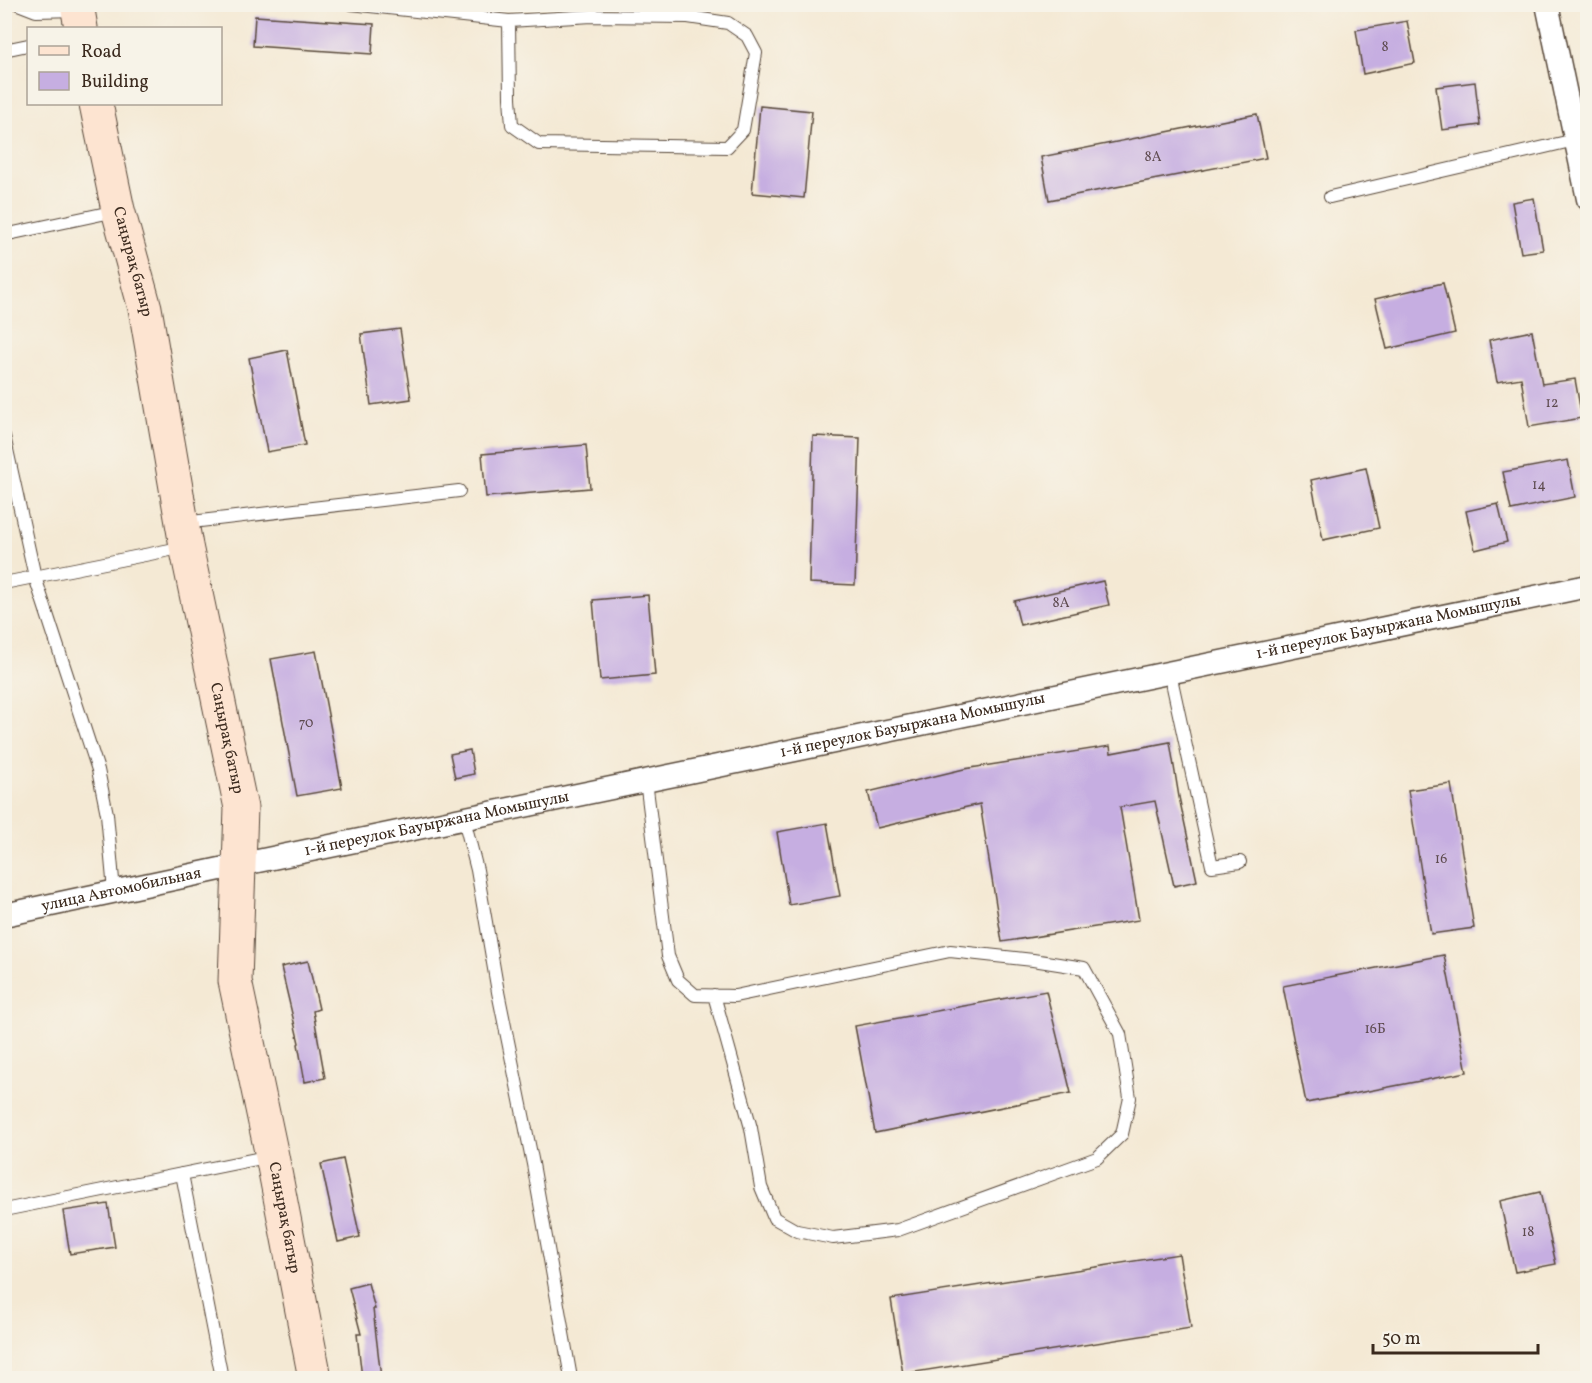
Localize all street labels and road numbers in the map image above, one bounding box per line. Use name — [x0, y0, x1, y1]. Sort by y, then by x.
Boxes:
street label: Саңырақ батыр — [107, 204, 157, 318]
street label: 1-й переулок Бауыржана Момышулы — [1254, 589, 1523, 665]
street label: Саңырақ батыр — [204, 681, 249, 796]
street label: 1-й переулок Бауыржана Момышулы — [778, 688, 1047, 764]
street label: 1-й переулок Бауыржана Момышулы — [302, 786, 571, 862]
street label: улица Автомобильная — [39, 862, 203, 918]
street label: Саңырақ батыр — [262, 1160, 306, 1275]

